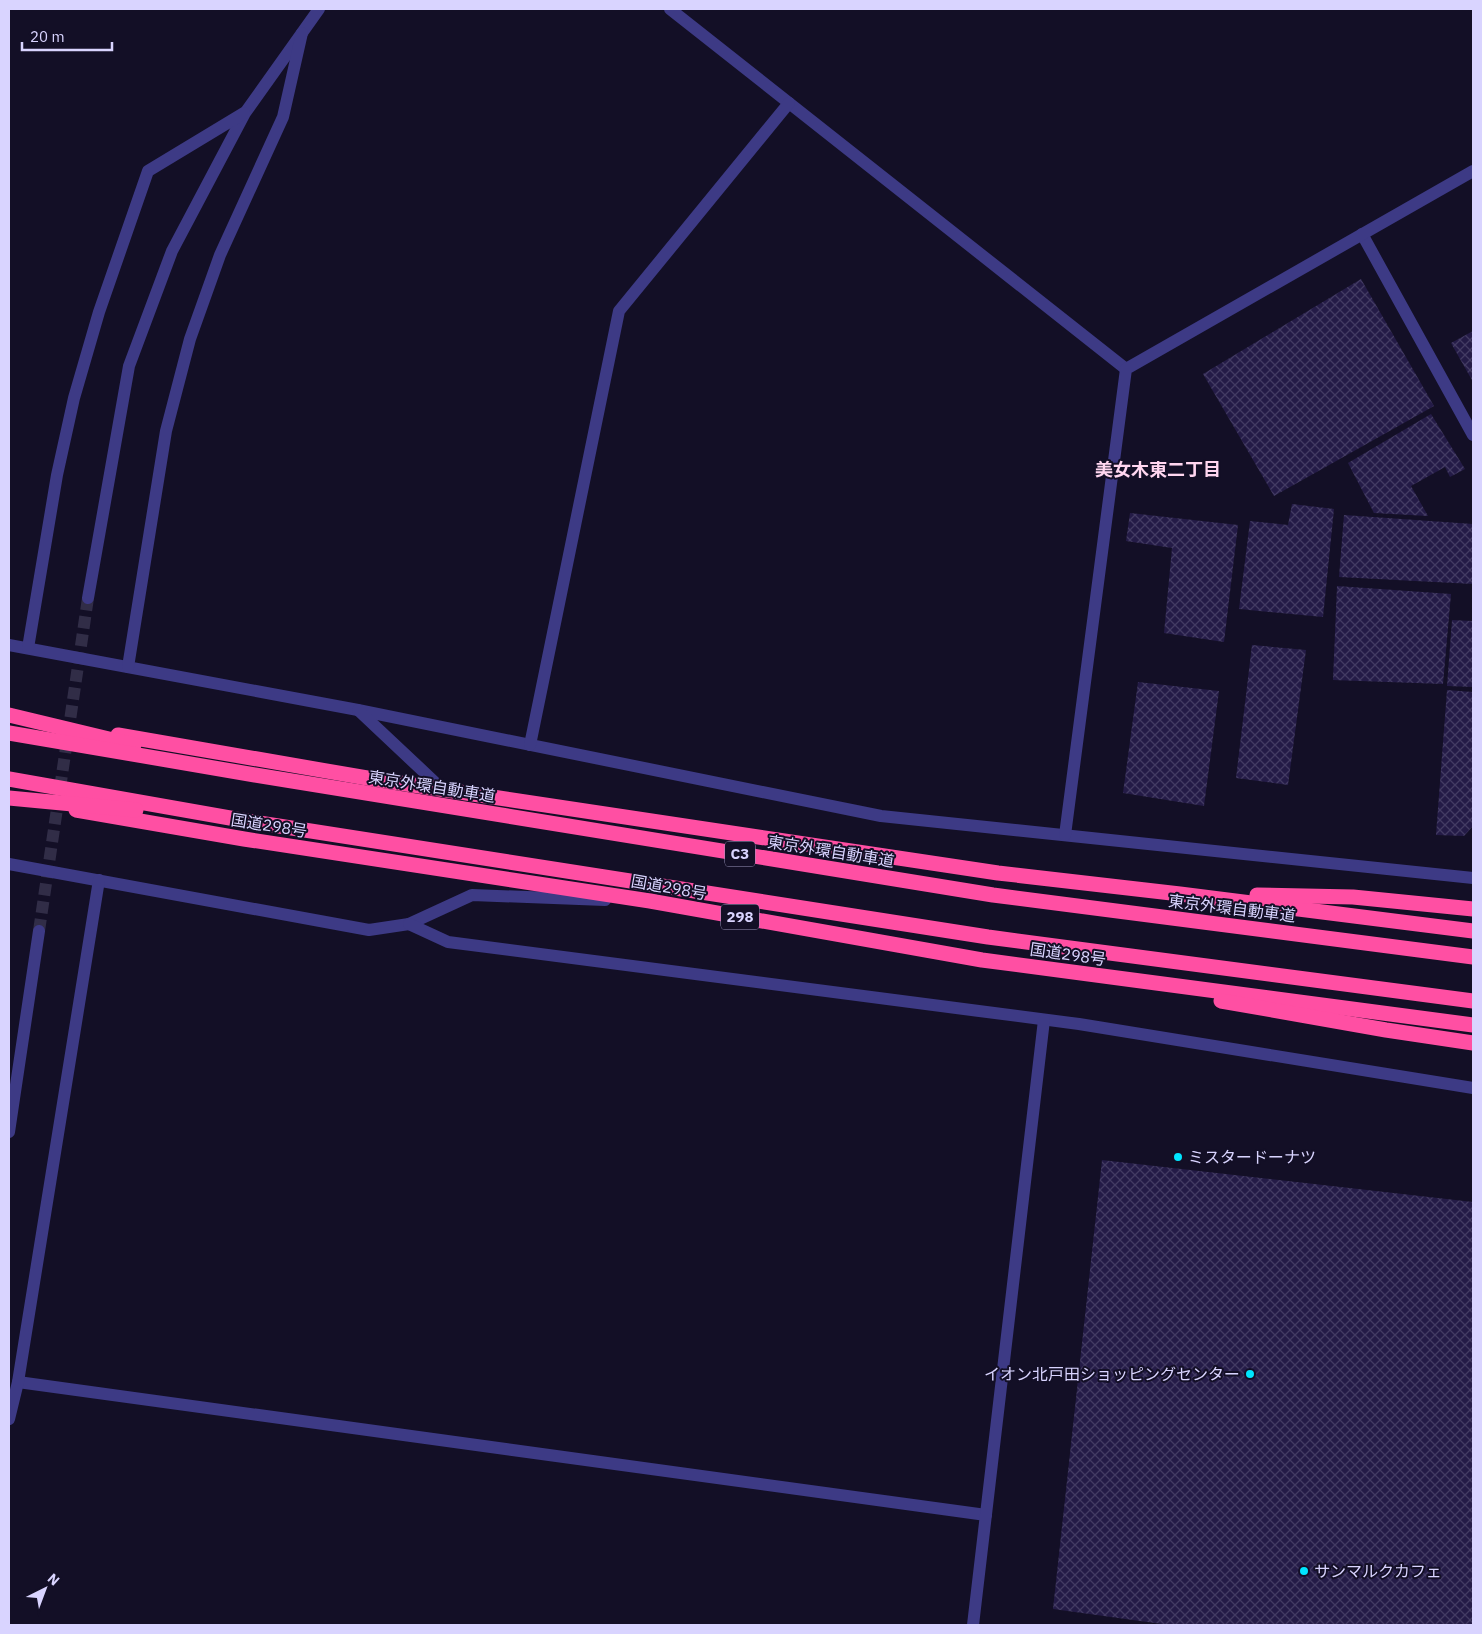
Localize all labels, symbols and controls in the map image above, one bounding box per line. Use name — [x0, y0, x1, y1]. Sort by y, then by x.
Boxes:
scale bar — [22, 20, 112, 52]
text: 20 m — [30, 27, 65, 46]
district label: 美女木東二丁目 — [1095, 458, 1221, 481]
street label: 東京外環自動車道 — [367, 766, 497, 806]
street label: 国道298号 — [230, 809, 308, 841]
street label: 東京外環自動車道 — [766, 831, 896, 871]
road number: C3 — [725, 842, 755, 866]
street label: 国道298号 — [629, 870, 709, 904]
street label: 東京外環自動車道 — [1167, 890, 1297, 926]
road number: 298 — [721, 904, 759, 930]
street label: 国道298号 — [1029, 939, 1107, 969]
place label: ミスタードーナツ — [1188, 1147, 1316, 1167]
marker: ミスタードーナツ — [1172, 1151, 1184, 1163]
place label: イオン北戸田ショッピングセンター — [984, 1364, 1240, 1384]
marker: イオン北戸田ショッピングセンター — [1244, 1368, 1256, 1380]
place label: サンマルクカフェ — [1314, 1561, 1442, 1581]
north arrow — [20, 1564, 70, 1614]
marker: サンマルクカフェ — [1298, 1565, 1310, 1577]
text: N — [44, 1569, 63, 1589]

